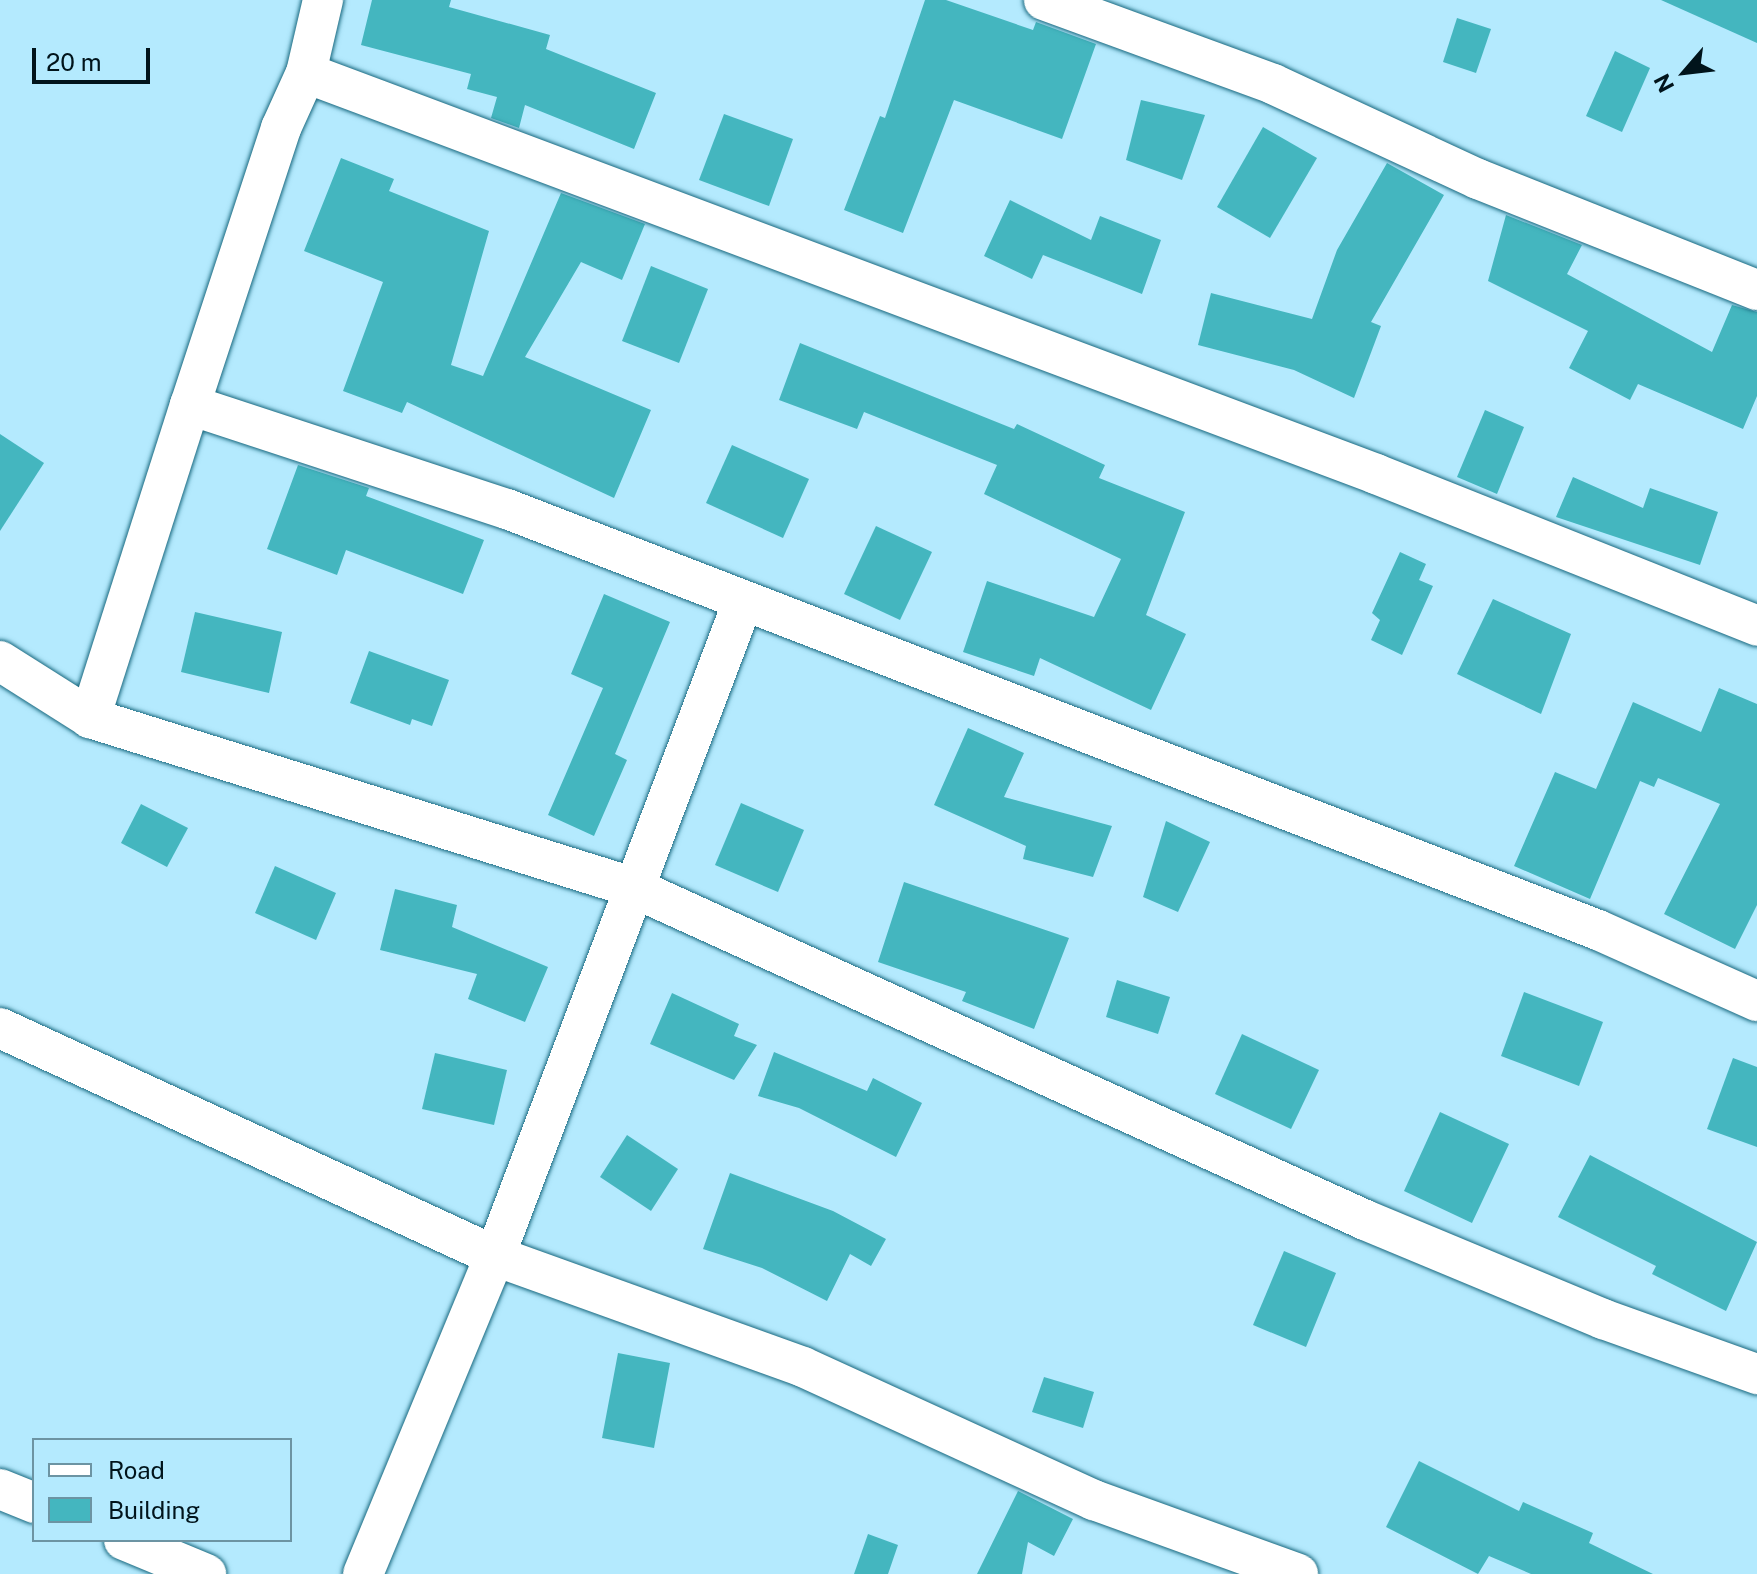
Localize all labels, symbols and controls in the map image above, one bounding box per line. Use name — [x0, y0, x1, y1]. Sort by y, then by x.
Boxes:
scale bar — [36, 32, 154, 82]
north arrow — [1645, 32, 1725, 112]
text: 20 m — [46, 48, 102, 76]
text: N — [1648, 70, 1679, 97]
legend — [32, 1438, 292, 1542]
text: Road — [108, 1456, 165, 1484]
text: Building — [108, 1496, 200, 1524]

